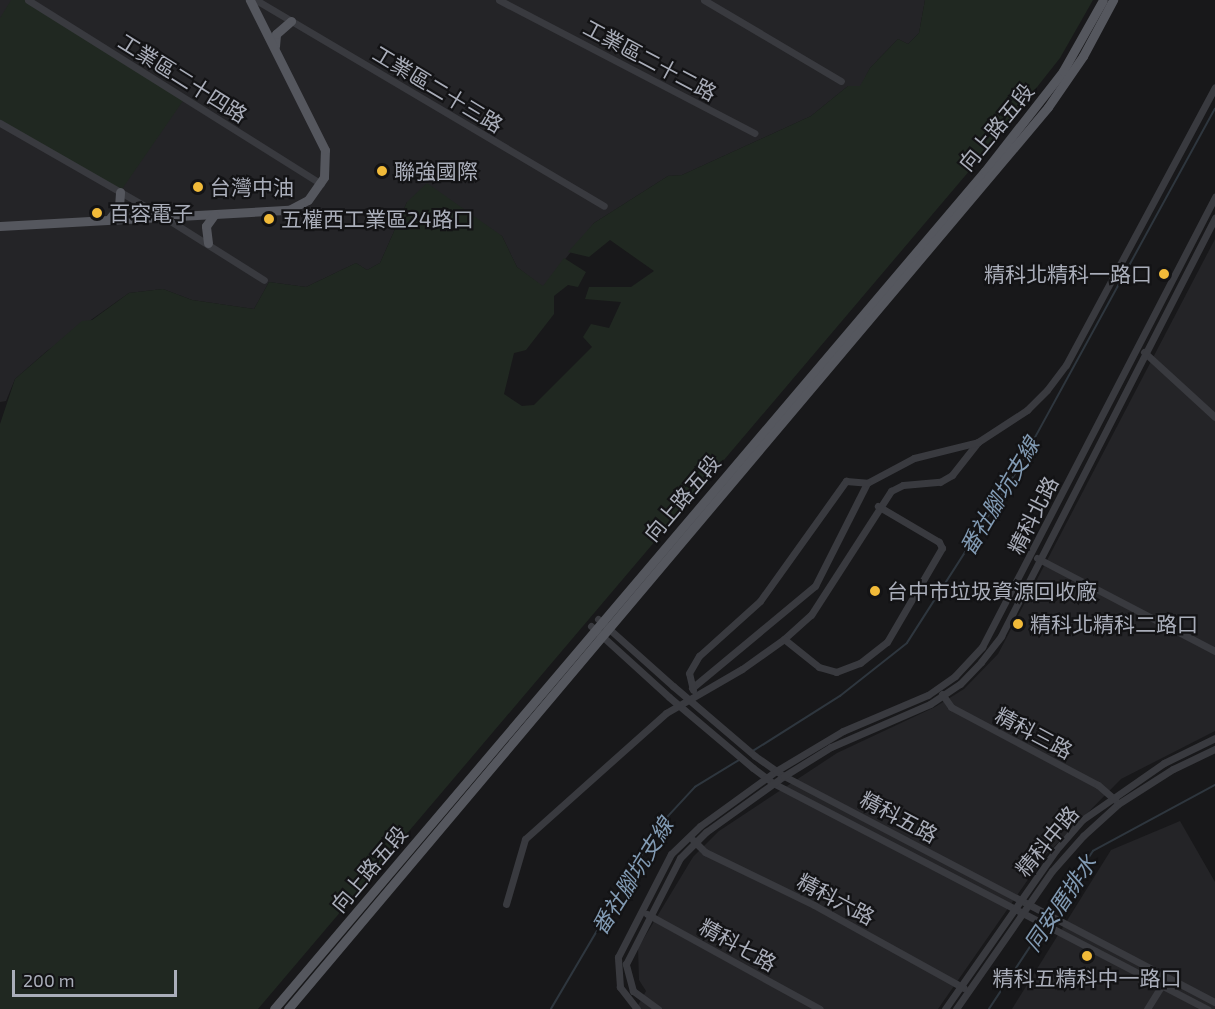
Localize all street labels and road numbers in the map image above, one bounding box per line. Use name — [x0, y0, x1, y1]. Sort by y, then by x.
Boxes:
street label: 工業區二十二路 — [579, 14, 721, 106]
street label: 工業區二十四路 — [114, 28, 252, 128]
street label: 工業區二十三路 — [369, 40, 507, 138]
street label: 向上路五段 — [953, 78, 1039, 176]
street label: 向上路五段 — [639, 450, 725, 546]
street label: 精科北路 — [1003, 472, 1063, 558]
street label: 精科三路 — [991, 702, 1077, 764]
street label: 精科五路 — [856, 786, 942, 848]
street label: 精科中路 — [1010, 801, 1084, 881]
street label: 向上路五段 — [326, 821, 412, 917]
street label: 精科六路 — [793, 868, 879, 930]
street label: 精科七路 — [695, 914, 781, 976]

